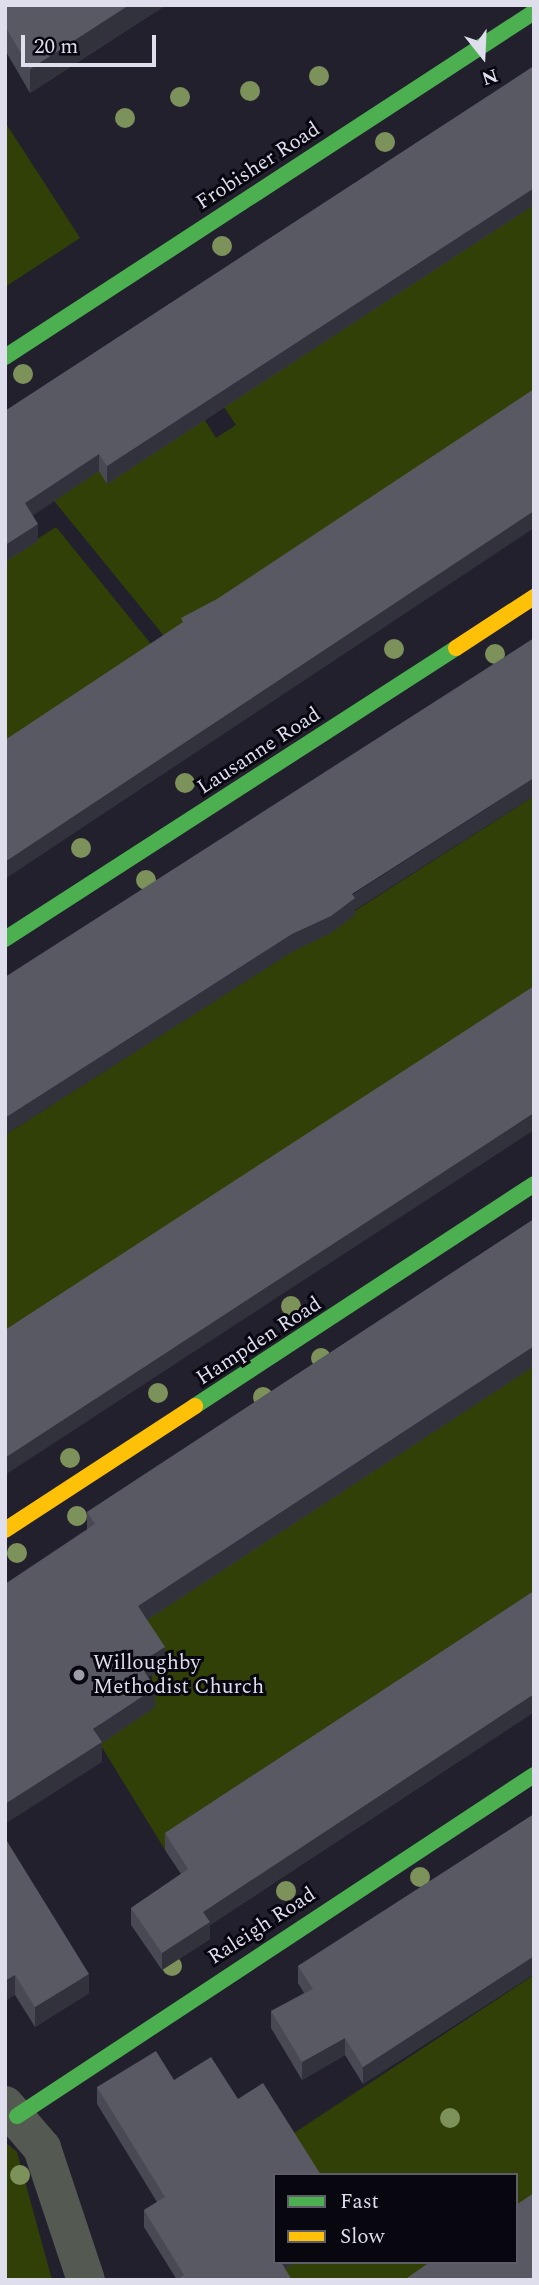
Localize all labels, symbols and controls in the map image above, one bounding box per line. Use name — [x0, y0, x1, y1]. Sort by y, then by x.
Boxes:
scale bar — [24, 21, 159, 65]
north arrow — [448, 21, 518, 91]
text: 20 m — [34, 31, 78, 63]
text: N — [478, 60, 502, 93]
street label: Frobisher Road — [191, 117, 325, 215]
street label: Lausanne Road — [193, 702, 325, 800]
street label: Hampden Road — [192, 1291, 326, 1391]
place label: Willoughby Methodist Church — [93, 1650, 264, 1700]
marker: Willoughby Methodist Church — [71, 1667, 87, 1683]
street label: Raleigh Road — [203, 1882, 321, 1970]
legend — [273, 2173, 518, 2264]
text: Fast — [340, 2186, 379, 2218]
text: Slow — [340, 2221, 384, 2253]

